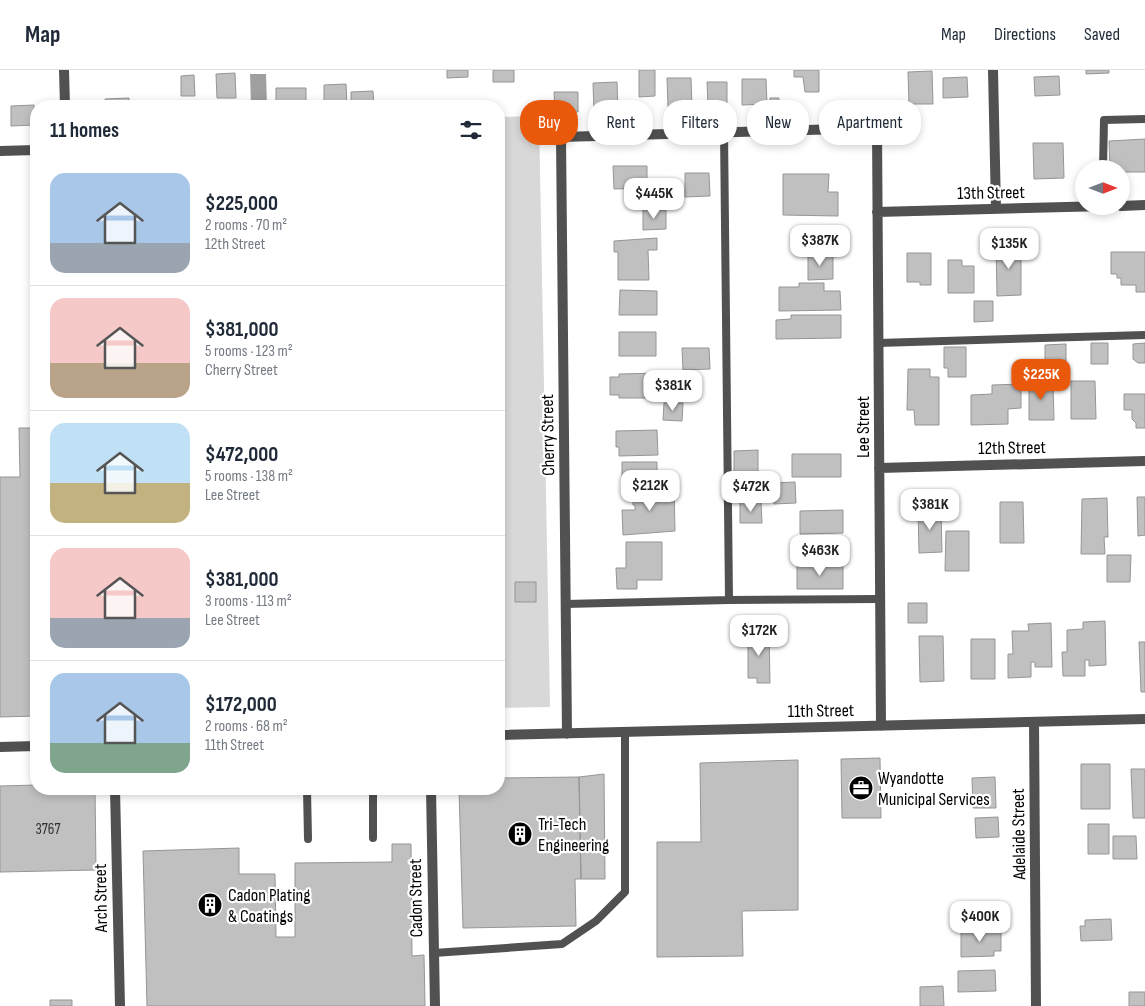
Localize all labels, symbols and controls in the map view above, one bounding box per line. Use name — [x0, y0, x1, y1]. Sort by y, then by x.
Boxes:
text: Map — [25, 20, 60, 49]
text: Map — [941, 24, 966, 45]
text: Directions — [994, 24, 1056, 45]
text: Saved — [1084, 24, 1120, 45]
chip: Buy — [520, 100, 578, 145]
chip: Rent — [588, 100, 653, 145]
chip: Filters — [663, 100, 737, 145]
chip: New — [747, 100, 809, 145]
chip: Apartment — [819, 100, 921, 145]
icon: filters — [457, 116, 485, 144]
text: 11 homes — [50, 118, 119, 143]
north arrow — [1075, 160, 1130, 215]
map controls — [1075, 160, 1130, 215]
pin: $445K — [619, 178, 689, 220]
street label: 13th Street — [957, 182, 1026, 204]
text: $445K — [635, 184, 673, 203]
text: $225,000 — [205, 191, 278, 216]
icon: home — [90, 193, 150, 253]
text: 2 rooms · 70 m² — [205, 216, 287, 235]
pin: $387K — [785, 224, 855, 267]
pin: $135K — [974, 228, 1044, 270]
text: $387K — [801, 231, 839, 250]
text: $135K — [991, 234, 1027, 253]
text: 12th Street — [205, 235, 265, 254]
text: $381,000 — [205, 317, 278, 342]
icon: home — [90, 318, 150, 378]
text: 5 rooms · 123 m² — [205, 342, 293, 361]
pin: $225K — [1006, 358, 1076, 401]
text: Cherry Street — [205, 361, 278, 380]
text: $225K — [1022, 365, 1060, 384]
pin: $381K — [638, 370, 708, 412]
text: $381K — [654, 376, 692, 395]
street label: Cherry Street — [537, 393, 559, 476]
street label: Lee Street — [853, 396, 874, 458]
street label: 12th Street — [978, 437, 1047, 459]
text: $472,000 — [205, 442, 278, 467]
icon: home — [90, 443, 150, 503]
text: 5 rooms · 138 m² — [205, 467, 293, 486]
pin: $212K — [615, 470, 685, 512]
pin: $472K — [716, 470, 786, 513]
text: $212K — [632, 476, 668, 495]
text: $472K — [732, 477, 770, 496]
text: Lee Street — [205, 486, 260, 505]
pin: $381K — [895, 488, 965, 531]
text: $381K — [911, 495, 949, 514]
pin: $463K — [785, 534, 855, 577]
text: $463K — [801, 541, 839, 560]
text: $381,000 — [205, 567, 278, 592]
icon: home — [90, 568, 150, 628]
text: 3 rooms · 113 m² — [205, 592, 292, 611]
text: Lee Street — [205, 611, 260, 630]
pin: $172K — [724, 614, 794, 657]
text: $172K — [741, 621, 777, 640]
text: $172,000 — [205, 692, 277, 717]
icon: home — [90, 693, 150, 753]
street label: 11th Street — [788, 700, 855, 722]
text: 2 rooms · 68 m² — [205, 717, 288, 736]
text: 11th Street — [205, 736, 264, 755]
place label: Wyandotte Municipal Services — [878, 768, 990, 810]
office icon: Wyandotte Municipal Services — [848, 775, 874, 801]
street label: Adelaide Street — [1008, 788, 1030, 881]
place label: Tri-Tech Engineering — [538, 814, 609, 856]
house number: 3767 — [36, 820, 60, 839]
building icon: Tri-Tech Engineering — [507, 821, 533, 847]
street label: Cadon Street — [405, 858, 427, 938]
street label: Arch Street — [90, 863, 112, 934]
place label: Cadon Plating & Coatings — [228, 885, 311, 927]
building icon: Cadon Plating & Coatings — [197, 892, 223, 918]
pin: $400K — [945, 900, 1015, 943]
text: $400K — [961, 907, 999, 926]

